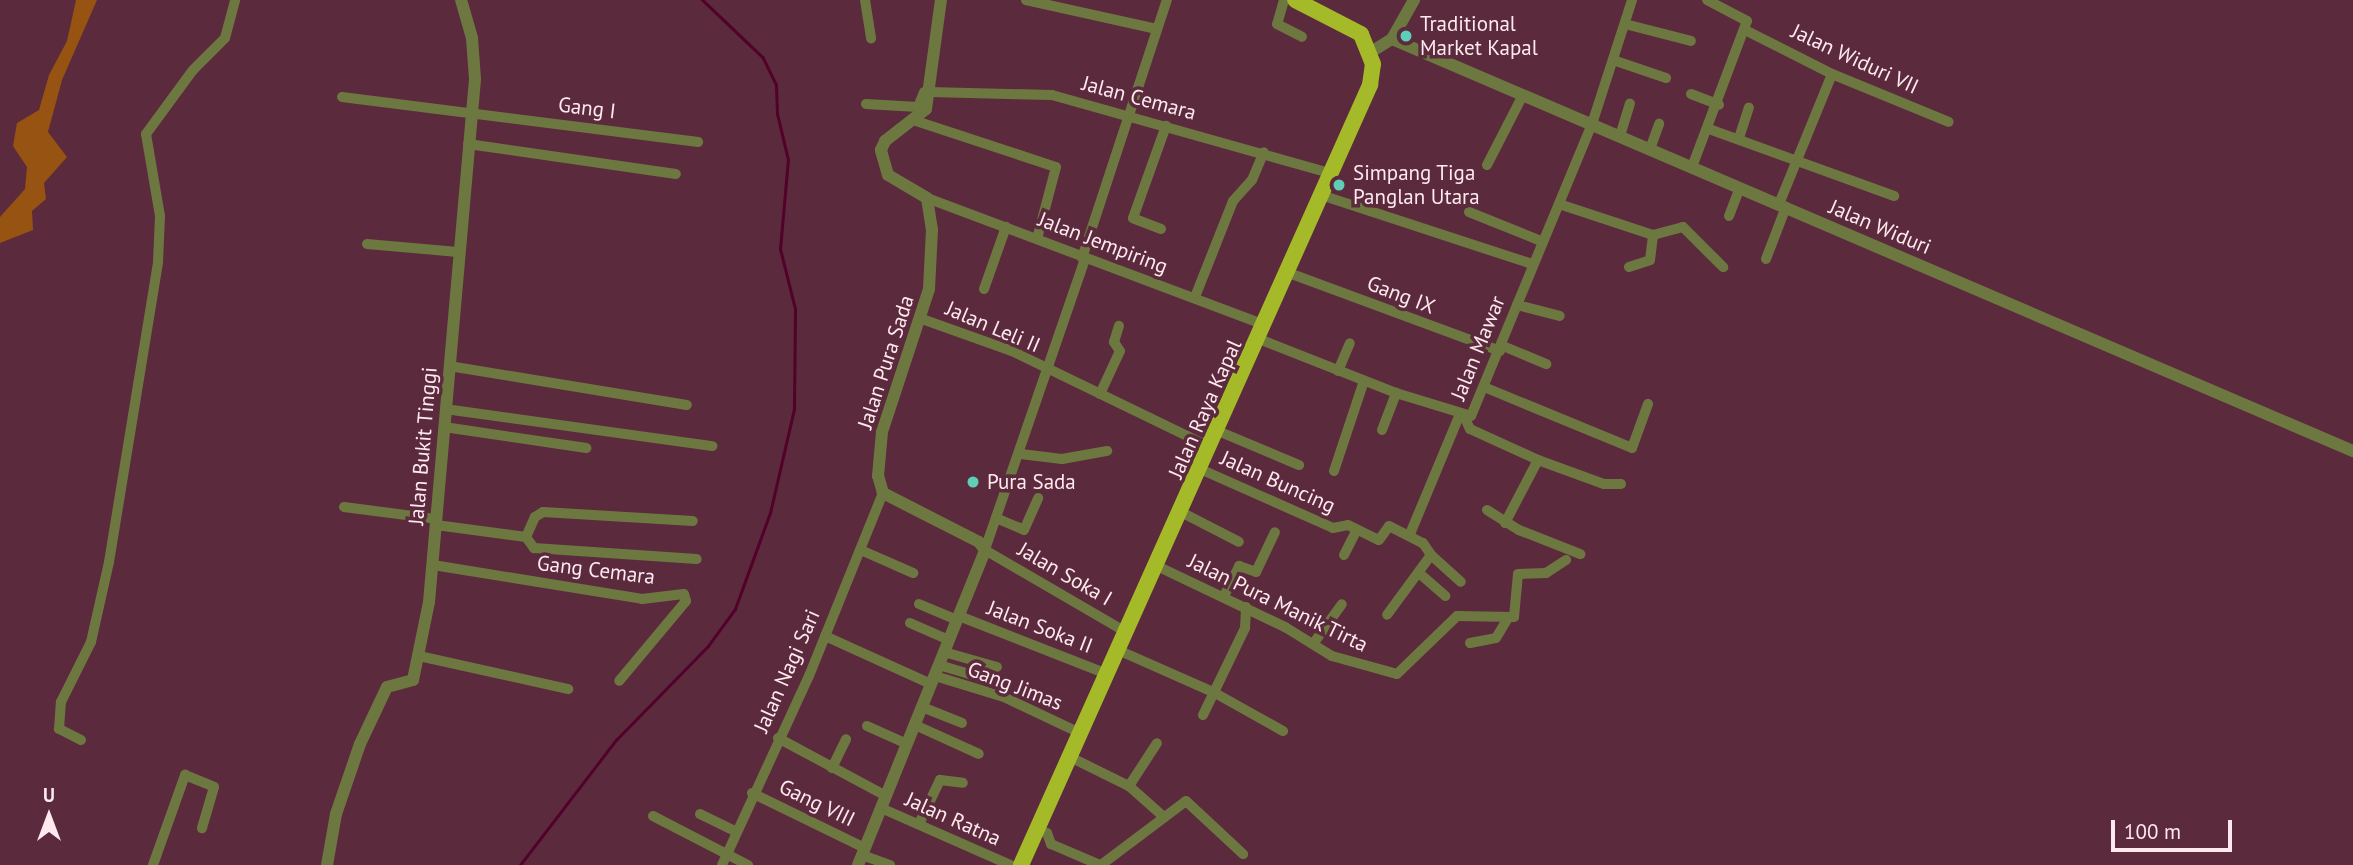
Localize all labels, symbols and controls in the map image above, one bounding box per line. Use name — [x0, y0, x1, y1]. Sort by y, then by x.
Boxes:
place label: Traditional Market Kapal — [1420, 11, 1538, 61]
street label: Jalan Widuri VII — [1787, 18, 1923, 100]
marker: Traditional Market Kapal — [1398, 28, 1414, 44]
street label: Jalan Cemara — [1079, 71, 1199, 125]
street label: Gang I — [557, 92, 617, 124]
place label: Simpang Tiga Panglan Utara — [1353, 160, 1480, 210]
marker: Simpang Tiga Panglan Utara — [1331, 177, 1347, 193]
street label: Jalan Widuri — [1825, 194, 1935, 260]
street label: Jalan Jempiring — [1035, 207, 1171, 279]
street label: Gang IX — [1363, 271, 1439, 319]
street label: Jalan Pura Sada — [853, 292, 919, 432]
street label: Jalan Mawar — [1446, 292, 1510, 404]
street label: Jalan Leli II — [942, 296, 1044, 358]
street label: Jalan Raya Kapal — [1163, 336, 1247, 482]
street label: Jalan Bukit Tinggi — [404, 366, 442, 526]
street label: Jalan Buncing — [1217, 445, 1339, 519]
place label: Pura Sada — [987, 469, 1076, 495]
marker: Pura Sada — [965, 474, 981, 490]
street label: Jalan Soka I — [1013, 537, 1117, 611]
street label: Jalan Pura Manik Tirta — [1183, 548, 1373, 658]
street label: Gang Cemara — [536, 550, 656, 590]
street label: Jalan Soka II — [984, 595, 1096, 659]
street label: Jalan Nagi Sari — [749, 606, 825, 736]
street label: Gang Jimas — [964, 656, 1066, 716]
street label: Gang VIII — [775, 774, 859, 832]
north arrow — [14, 781, 84, 851]
text: U — [43, 783, 55, 807]
street label: Jalan Ratna — [901, 787, 1005, 851]
scale bar — [2115, 806, 2236, 850]
text: 100 m — [2124, 818, 2181, 845]

